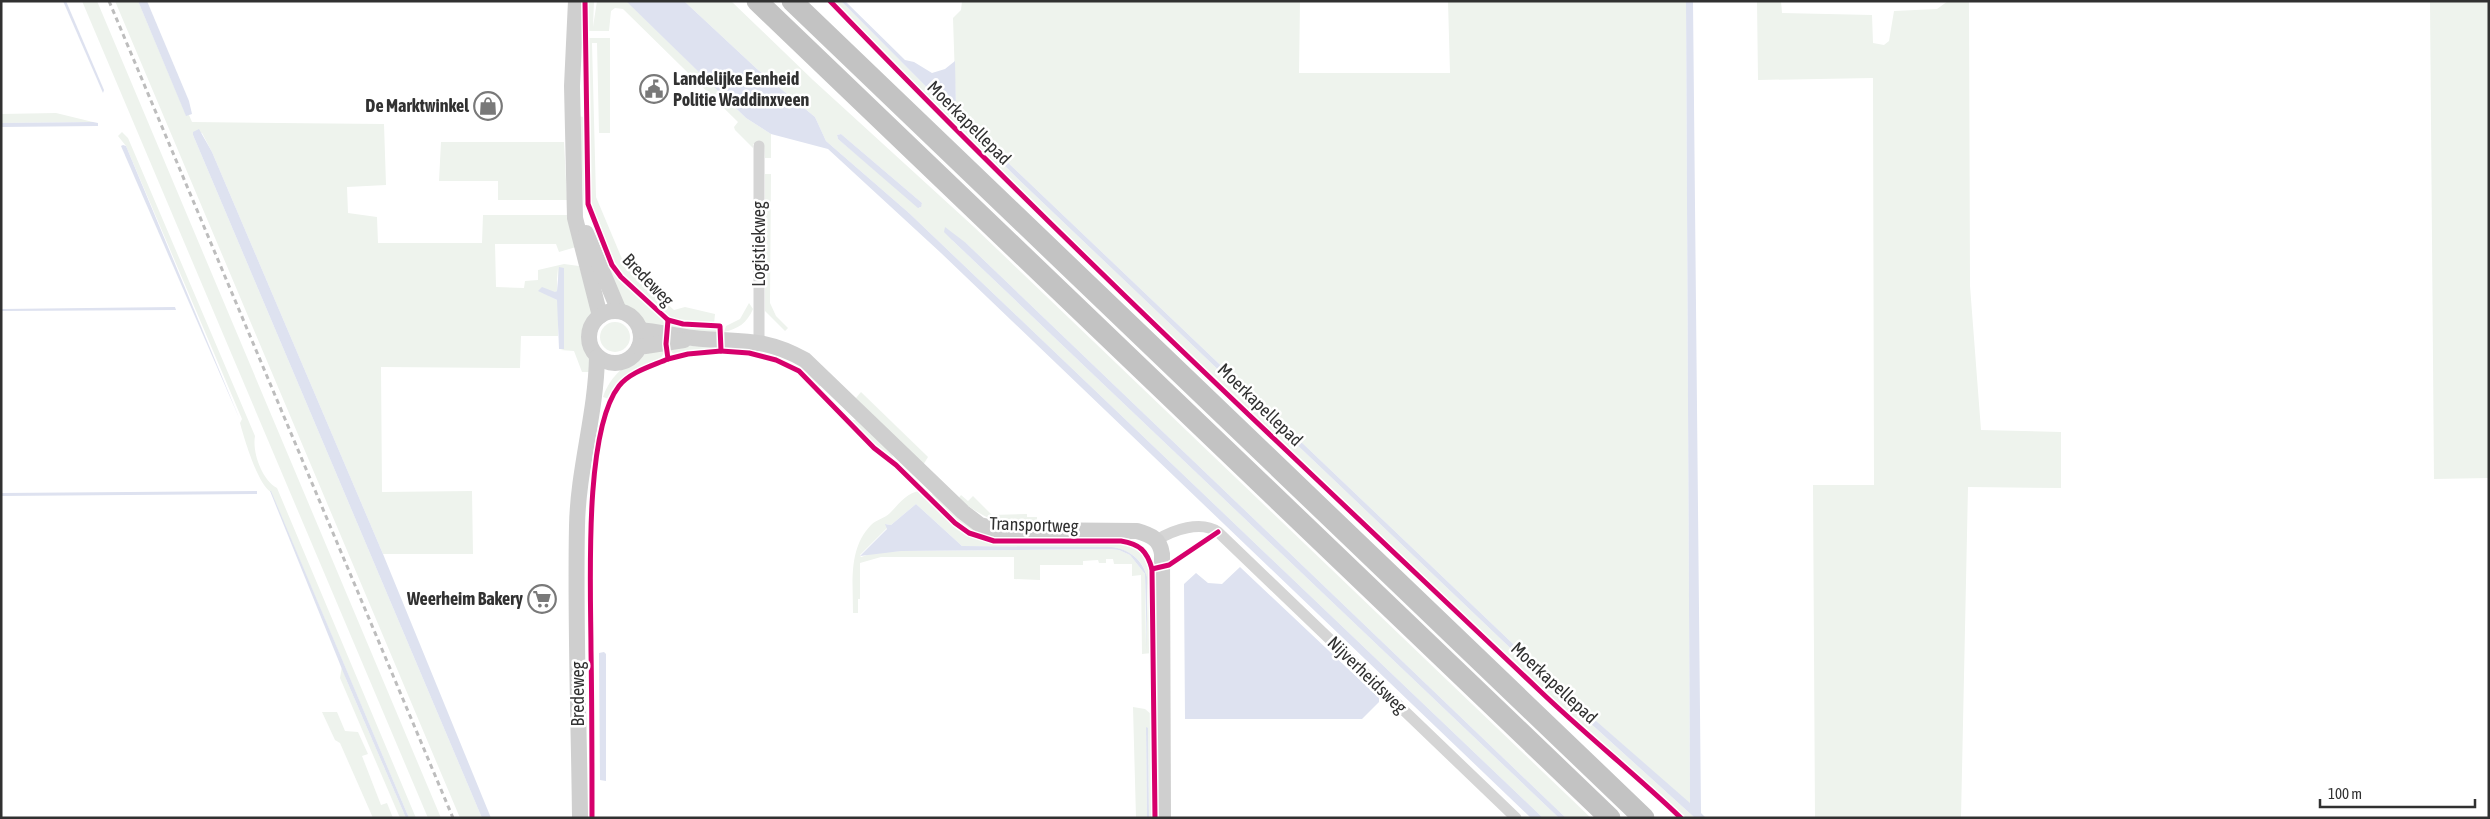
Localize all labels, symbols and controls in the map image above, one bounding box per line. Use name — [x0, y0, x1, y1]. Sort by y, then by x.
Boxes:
place label: Landelijke Eenheid Politie Waddinxveen — [673, 68, 810, 110]
public building icon: Landelijke Eenheid Politie Waddinxveen — [639, 74, 669, 104]
street label: Moerkapellepad — [923, 76, 1016, 169]
shop icon: De Marktwinkel — [473, 91, 503, 121]
place label: De Marktwinkel — [365, 95, 469, 116]
street label: Logistiekweg — [748, 201, 769, 287]
street label: Bredeweg — [618, 249, 679, 310]
street label: Moerkapellepad — [1214, 359, 1307, 450]
street label: Transportweg — [989, 512, 1079, 537]
supermarket icon: Weerheim Bakery — [527, 584, 557, 614]
place label: Weerheim Bakery — [406, 588, 524, 609]
street label: Nijverheidsweg — [1323, 632, 1412, 718]
street label: Moerkapellepad — [1507, 637, 1602, 728]
street label: Bredeweg — [567, 661, 588, 726]
scale bar — [2320, 776, 2475, 808]
text: 100 m — [2328, 785, 2362, 802]

